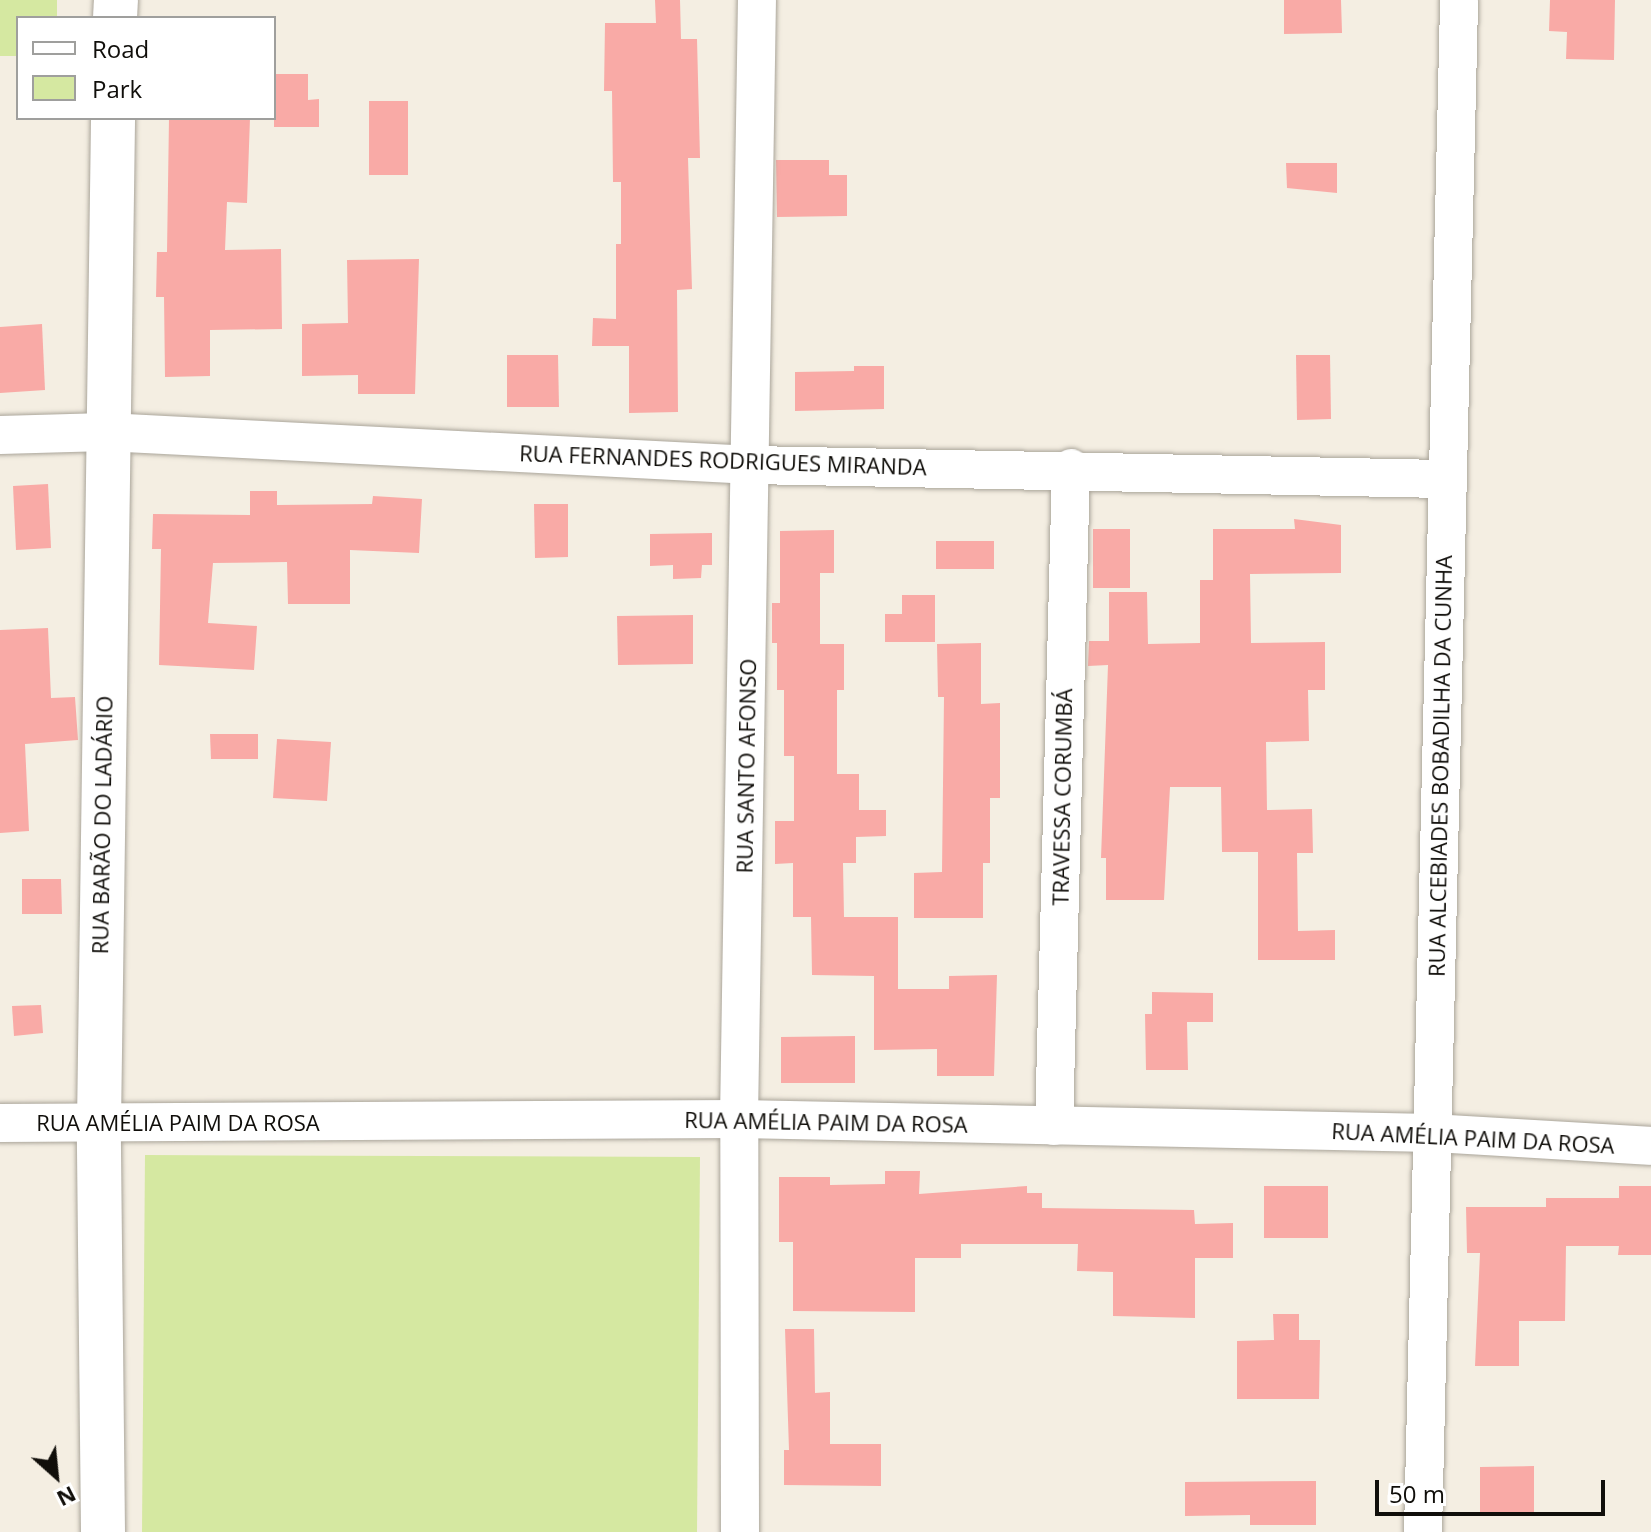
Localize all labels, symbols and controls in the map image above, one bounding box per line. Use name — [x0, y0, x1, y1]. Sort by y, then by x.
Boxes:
legend — [16, 16, 276, 120]
text: Road — [92, 32, 149, 65]
text: Park — [92, 72, 142, 105]
street label: RUA FERNANDES RODRIGUES MIRANDA — [519, 440, 927, 480]
street label: RUA ALCEBIADES BOBADILHA DA CUNHA — [1423, 555, 1457, 977]
street label: RUA SANTO AFONSO — [731, 658, 761, 874]
street label: TRAVESSA CORUMBÁ — [1047, 688, 1077, 906]
street label: RUA BARÃO DO LADÁRIO — [87, 696, 117, 954]
street label: RUA AMÉLIA PAIM DA ROSA — [684, 1106, 968, 1138]
street label: RUA AMÉLIA PAIM DA ROSA — [36, 1110, 320, 1136]
street label: RUA AMÉLIA PAIM DA ROSA — [1331, 1117, 1615, 1159]
north arrow — [16, 1436, 96, 1516]
scale bar — [1379, 1464, 1609, 1514]
text: 50 m — [1389, 1477, 1445, 1510]
text: N — [52, 1480, 82, 1515]

